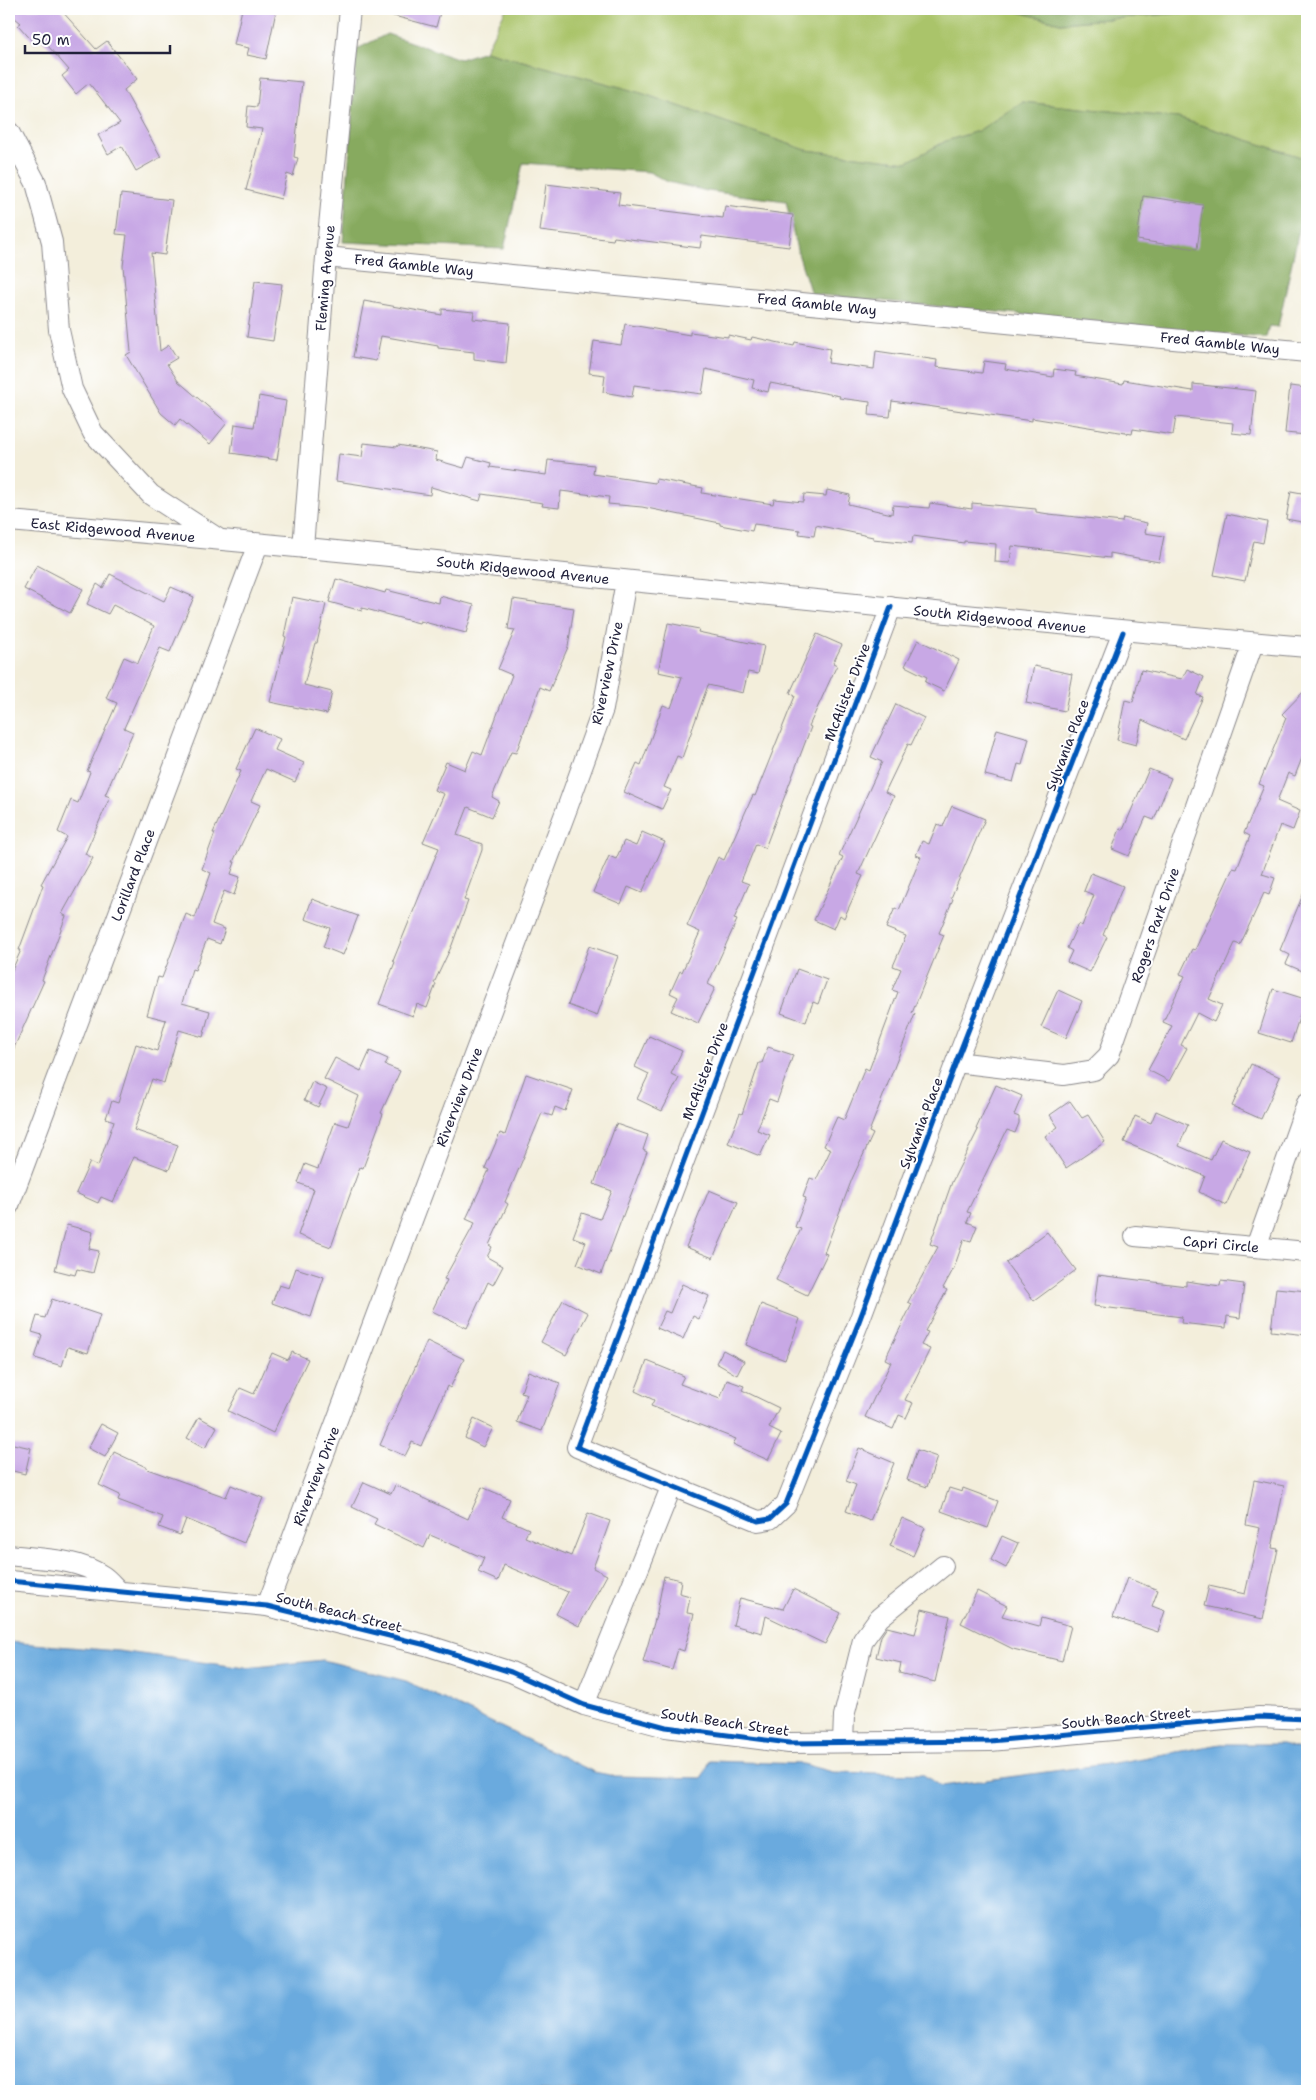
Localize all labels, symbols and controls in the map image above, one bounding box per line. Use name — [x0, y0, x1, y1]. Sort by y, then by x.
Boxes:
scale bar — [25, 22, 170, 54]
text: 50 m — [32, 30, 70, 50]
street label: Fleming Avenue — [311, 224, 339, 332]
street label: Fred Gamble Way — [353, 250, 475, 280]
street label: Fred Gamble Way — [756, 289, 878, 319]
street label: Fred Gamble Way — [1159, 328, 1281, 358]
street label: East Ridgewood Avenue — [30, 514, 196, 546]
street label: South Ridgewood Avenue — [436, 552, 610, 588]
street label: South Ridgewood Avenue — [913, 601, 1087, 637]
street label: Riverview Drive — [587, 620, 627, 726]
street label: McAlister Drive — [820, 640, 874, 744]
street label: Sylvania Place — [1041, 697, 1093, 793]
street label: Lorillard Place — [107, 826, 159, 924]
street label: Rogers Park Drive — [1127, 865, 1183, 985]
street label: McAlister Drive — [678, 1019, 732, 1123]
street label: Riverview Drive — [432, 1045, 486, 1149]
street label: Sylvania Place — [895, 1075, 947, 1171]
street label: Capri Circle — [1182, 1232, 1260, 1256]
street label: Riverview Drive — [289, 1424, 343, 1528]
street label: South Beach Street — [274, 1588, 404, 1636]
street label: South Beach Street — [1061, 1703, 1191, 1733]
street label: South Beach Street — [660, 1704, 790, 1740]

